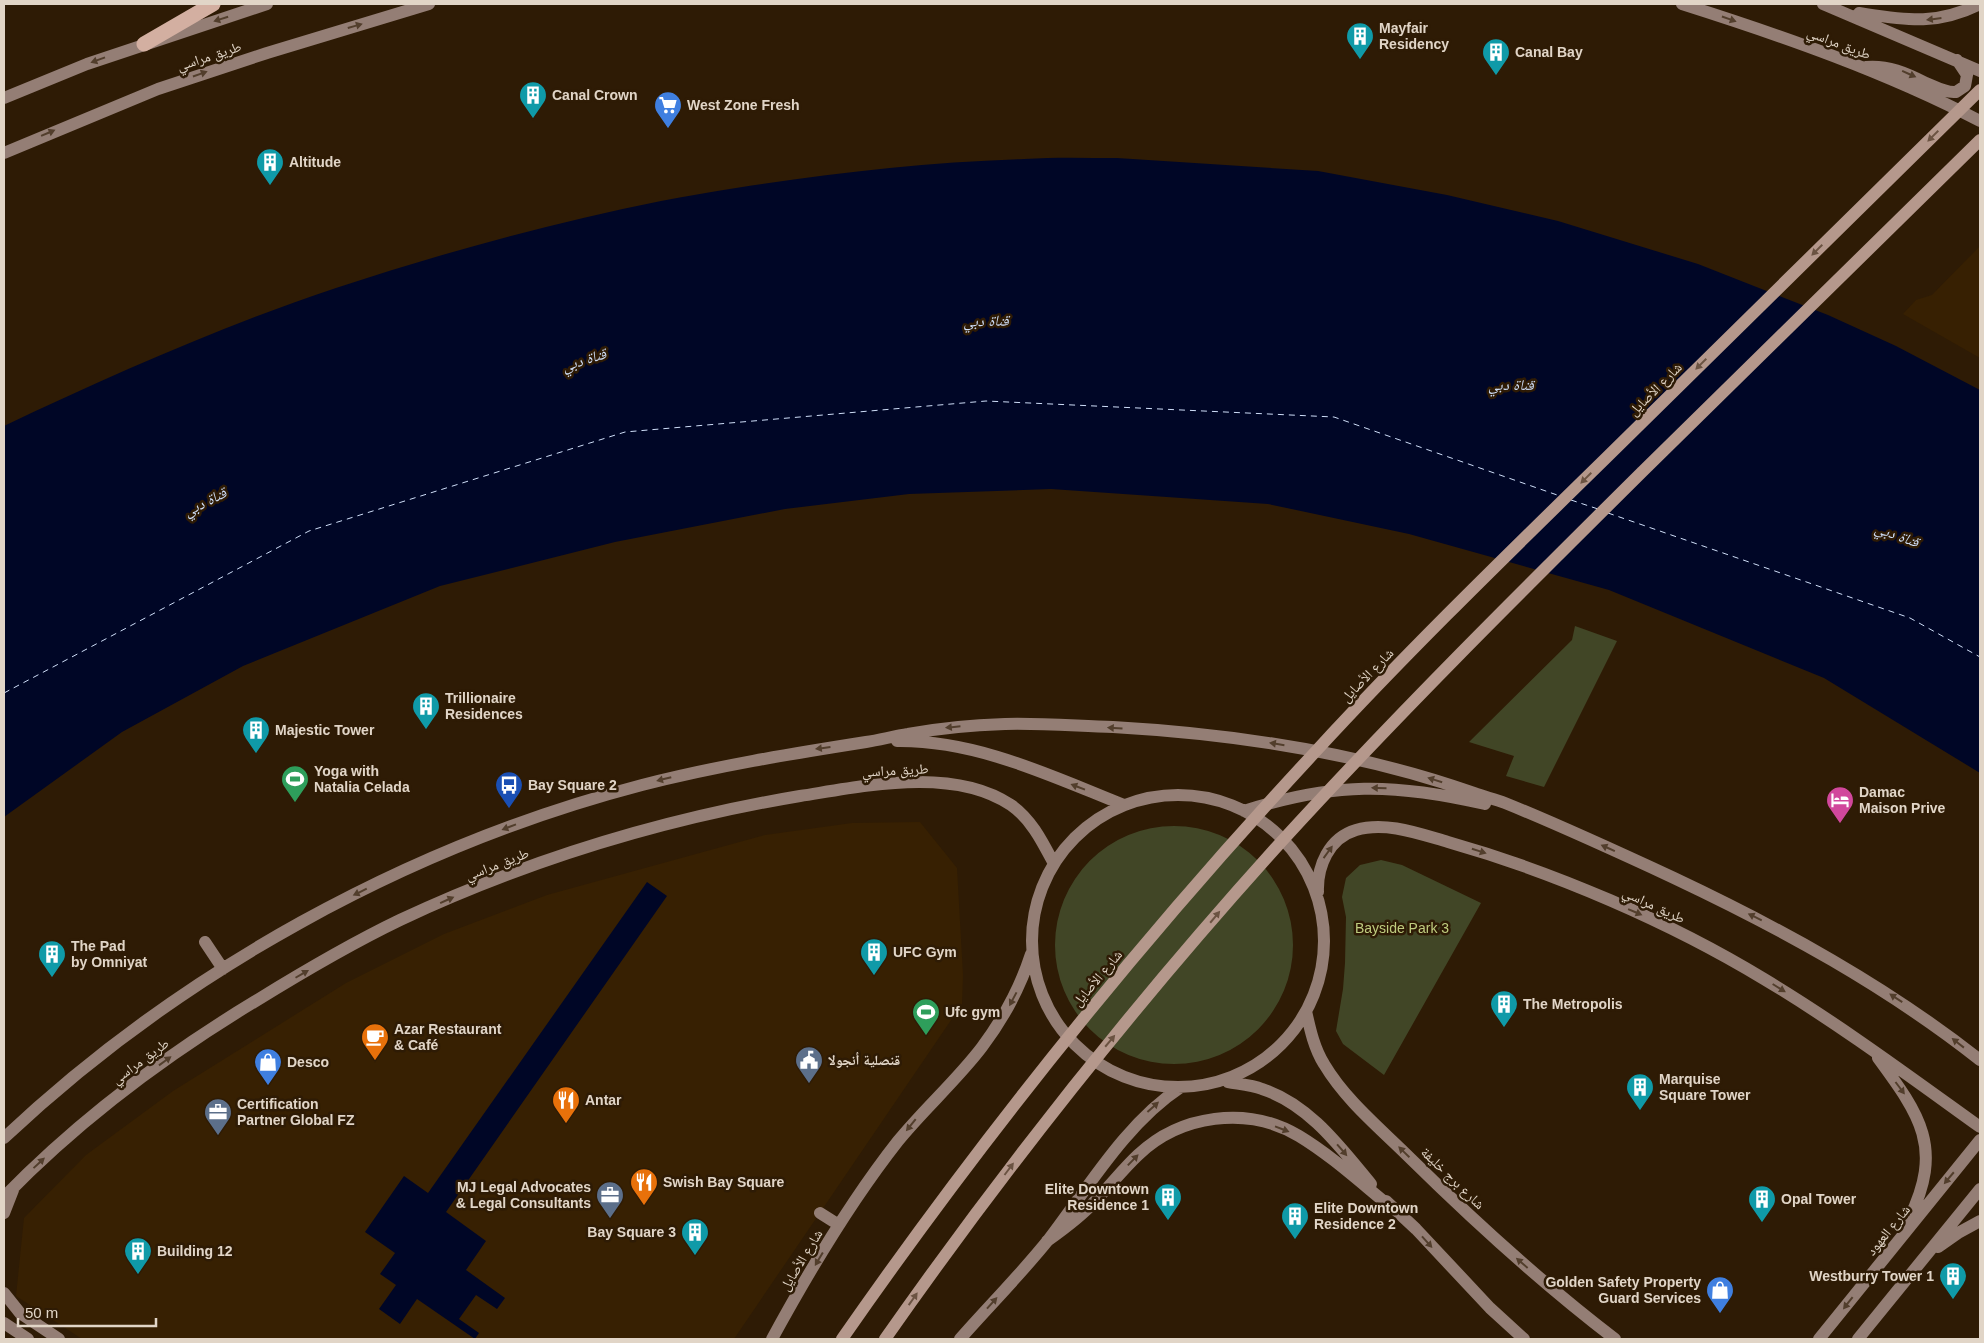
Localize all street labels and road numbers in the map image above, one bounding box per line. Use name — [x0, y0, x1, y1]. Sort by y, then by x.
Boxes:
street label: طريق مراسي — [1804, 24, 1873, 66]
street label: طريق مراسي — [175, 38, 244, 77]
street label: شارع الأصايل — [1625, 359, 1686, 420]
street label: شارع الأصايل — [1337, 645, 1398, 707]
street label: طريق مراسي — [861, 760, 929, 783]
street label: طريق مراسي — [463, 845, 532, 887]
street label: طريق مراسي — [1619, 884, 1688, 930]
street label: شارع الأصايل — [1069, 947, 1127, 1011]
street label: طريق مراسي — [108, 1035, 174, 1090]
street label: شارع برج خليفة — [1417, 1144, 1488, 1214]
street label: شارع العهود — [1863, 1202, 1915, 1260]
street label: شارع الأصايل — [776, 1226, 827, 1295]

